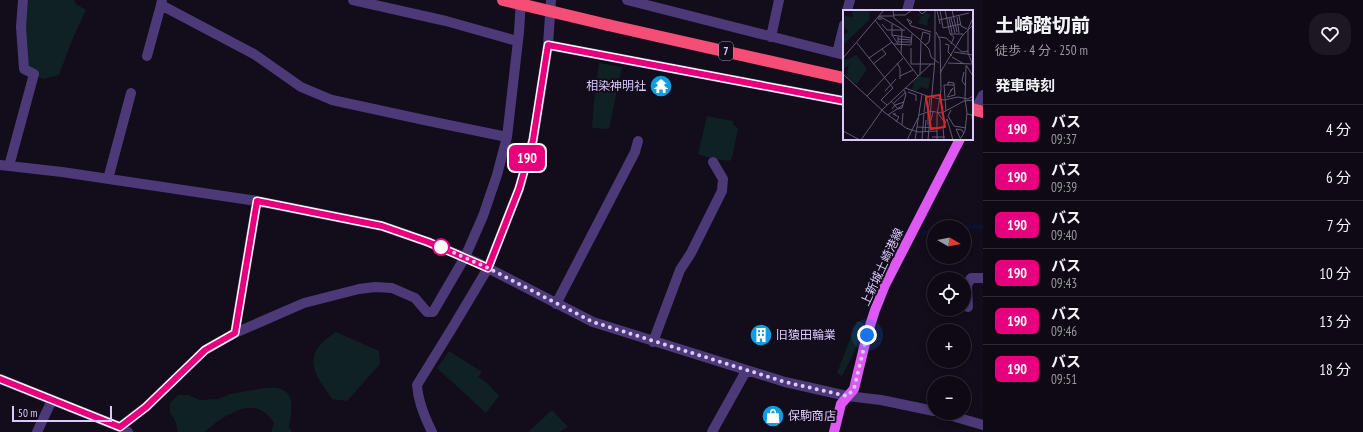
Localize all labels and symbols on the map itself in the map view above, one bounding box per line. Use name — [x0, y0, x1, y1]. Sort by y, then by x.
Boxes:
inset map — [843, 10, 973, 140]
road number: 7 — [719, 42, 733, 60]
temple icon: 相染神明社 — [648, 73, 674, 99]
place label: 相染神明社 — [586, 78, 646, 93]
line badge: 190 — [504, 145, 550, 171]
north arrow — [927, 220, 971, 264]
street label: 上新城土崎港線 — [857, 226, 906, 308]
unlabelled marker — [432, 238, 450, 256]
building icon: 旧猿田輪業 — [748, 322, 774, 348]
your location — [857, 325, 877, 345]
place label: 旧猿田輪業 — [776, 327, 836, 342]
shop icon: 保駒商店 — [760, 403, 786, 429]
scale bar — [12, 404, 112, 423]
place label: 保駒商店 — [788, 408, 836, 423]

